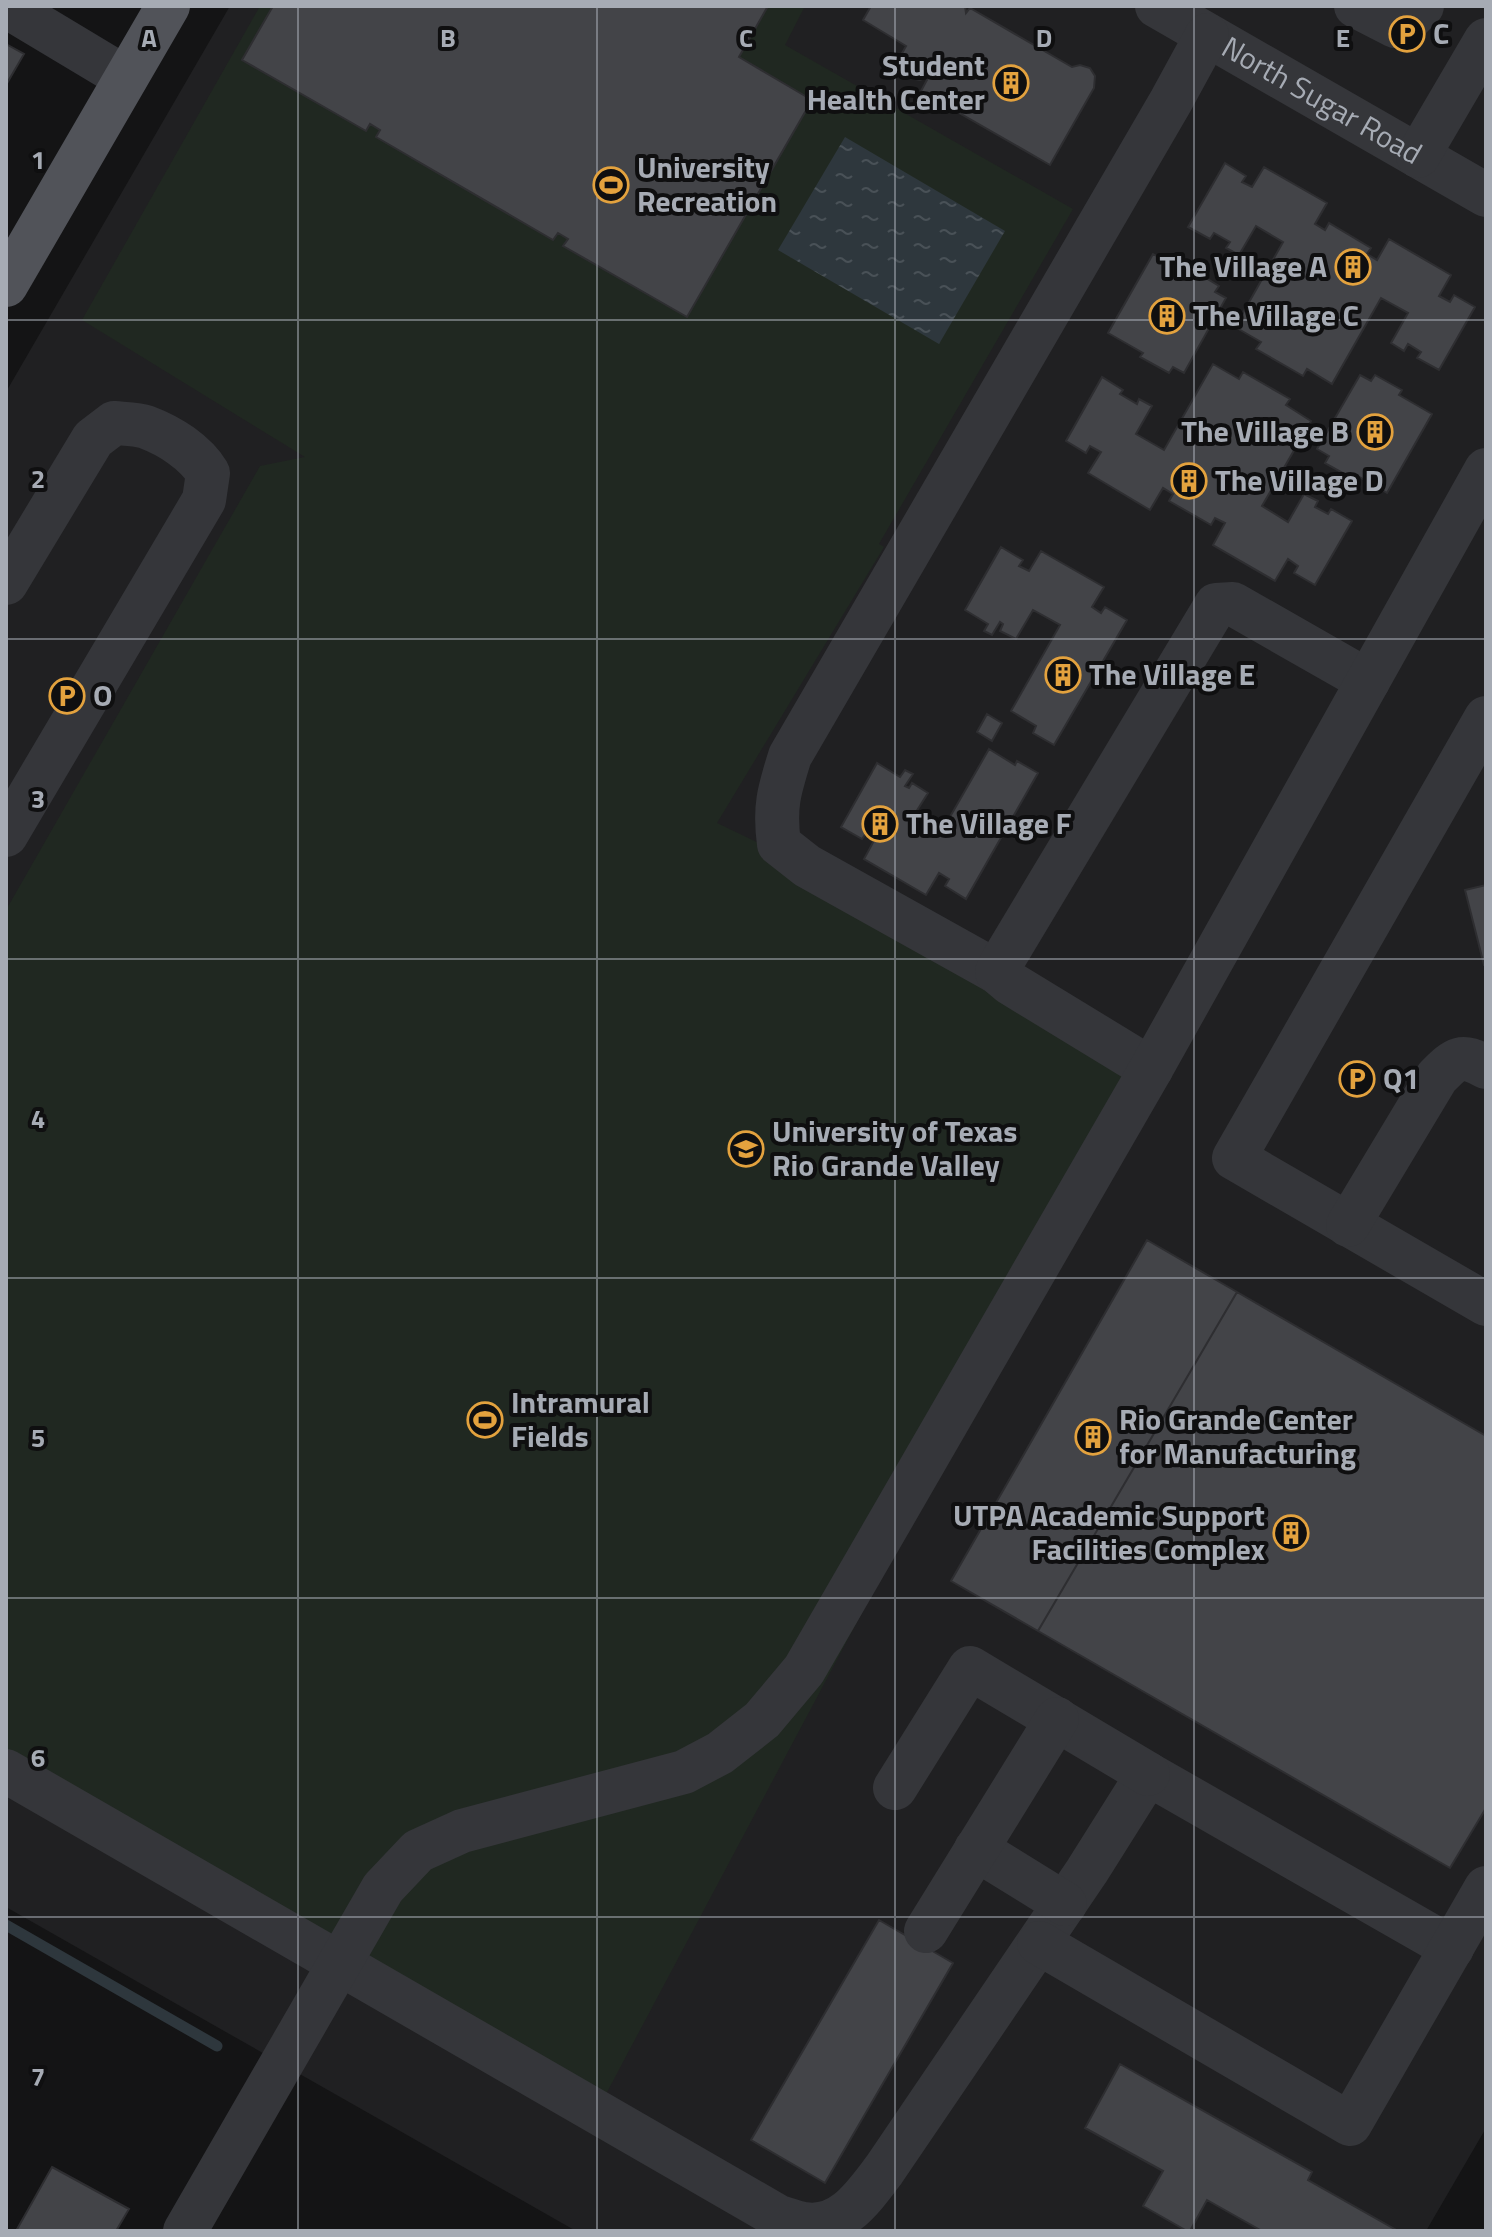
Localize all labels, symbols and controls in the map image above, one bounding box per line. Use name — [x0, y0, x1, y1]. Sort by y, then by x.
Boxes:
place label: C — [1433, 10, 1449, 56]
parking icon: C — [1388, 15, 1426, 53]
text: A — [141, 18, 157, 57]
text: B — [440, 18, 456, 57]
text: C — [739, 18, 753, 57]
text: D — [1036, 18, 1052, 57]
text: E — [1336, 18, 1350, 57]
street label: North Sugar Road — [1214, 24, 1431, 176]
place label: Student Health Center — [807, 42, 985, 122]
building icon: Student Health Center — [992, 64, 1030, 102]
text: 1 — [31, 140, 45, 179]
place label: University Recreation — [637, 144, 777, 224]
sports icon: University Recreation — [592, 166, 630, 204]
place label: The Village A — [1159, 243, 1327, 289]
building icon: The Village A — [1334, 248, 1372, 286]
place label: The Village C — [1193, 292, 1359, 338]
building icon: The Village C — [1148, 297, 1186, 335]
place label: The Village B — [1181, 408, 1349, 454]
building icon: The Village B — [1356, 413, 1394, 451]
place label: The Village D — [1215, 457, 1384, 503]
text: 2 — [31, 459, 45, 498]
building icon: The Village D — [1170, 462, 1208, 500]
place label: The Village E — [1089, 651, 1255, 697]
building icon: The Village E — [1044, 656, 1082, 694]
place label: O — [93, 672, 113, 718]
parking icon: O — [48, 677, 86, 715]
text: 3 — [31, 779, 45, 818]
place label: The Village F — [906, 800, 1072, 846]
building icon: The Village F — [861, 805, 899, 843]
place label: Q1 — [1383, 1055, 1419, 1101]
parking icon: Q1 — [1338, 1060, 1376, 1098]
text: 4 — [31, 1099, 45, 1138]
place label: University of Texas Rio Grande Valley — [772, 1108, 1017, 1188]
school or university icon: University of Texas Rio Grande Valley — [727, 1130, 765, 1168]
place label: Intramural Fields — [511, 1379, 650, 1459]
place label: Rio Grande Center for Manufacturing — [1119, 1396, 1356, 1476]
sports icon: Intramural Fields — [466, 1401, 504, 1439]
text: 5 — [31, 1418, 45, 1457]
building icon: Rio Grande Center for Manufacturing — [1074, 1418, 1112, 1456]
place label: UTPA Academic Support Facilities Complex — [953, 1492, 1265, 1572]
building icon: UTPA Academic Support Facilities Complex — [1272, 1514, 1310, 1552]
text: 6 — [31, 1738, 45, 1777]
text: 7 — [31, 2057, 45, 2096]

